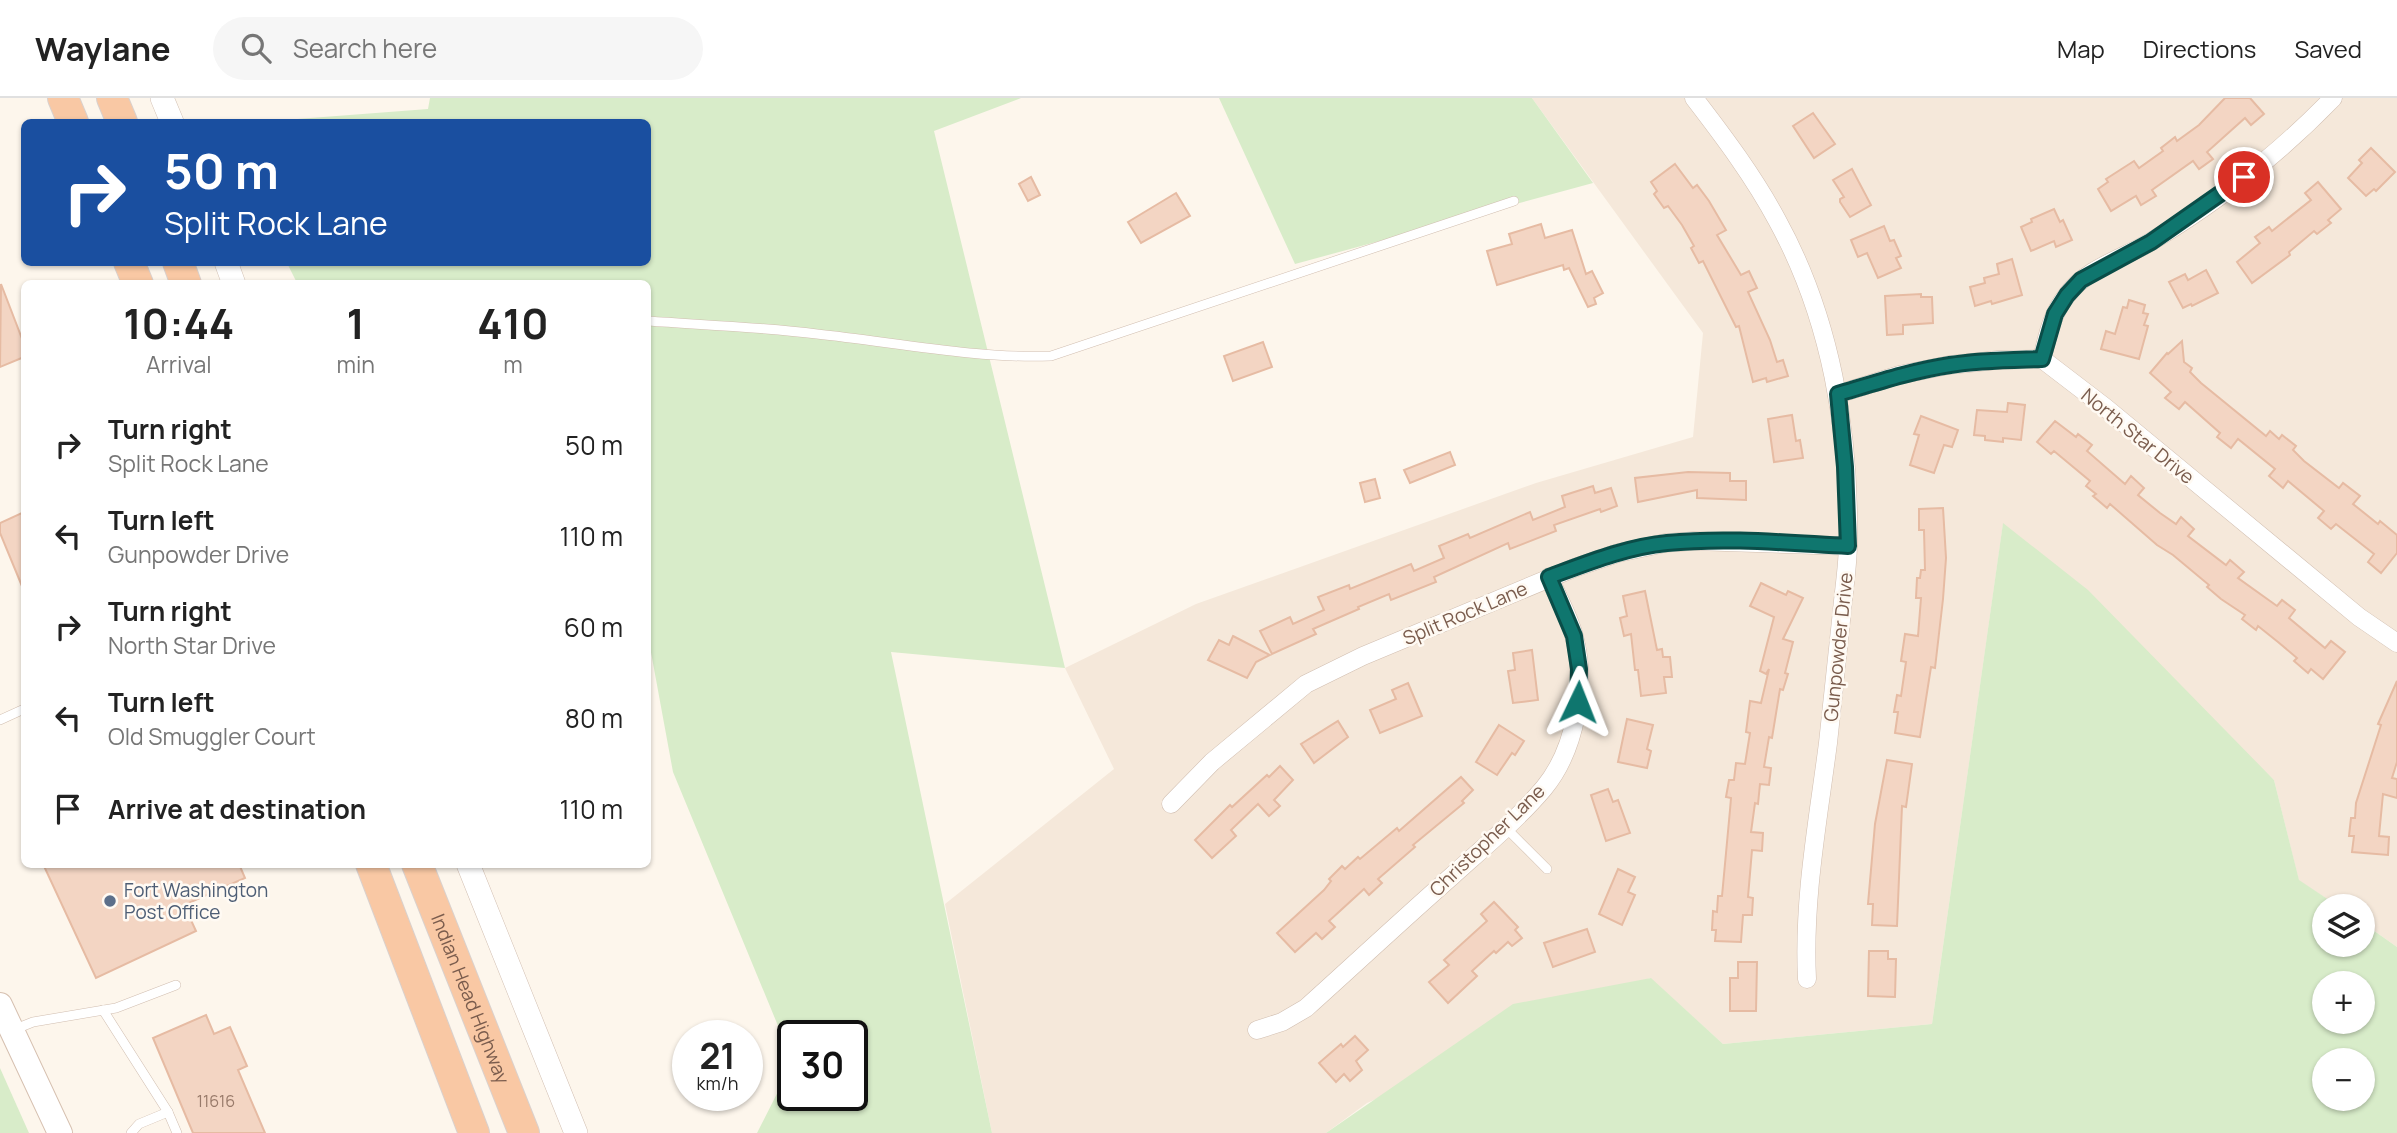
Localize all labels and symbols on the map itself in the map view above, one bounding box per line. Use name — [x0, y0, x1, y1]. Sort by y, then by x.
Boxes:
pin — [2214, 147, 2274, 207]
street label: North Star Drive — [2076, 382, 2200, 490]
street label: Gunpowder Drive — [1817, 571, 1859, 723]
street label: Split Rock Lane — [1399, 575, 1531, 651]
position arrow — [1541, 665, 1615, 739]
street label: Christopher Lane — [1423, 778, 1551, 902]
place label: Fort Washington Post Office — [124, 877, 268, 925]
marker: Fort Washington Post Office — [102, 893, 118, 909]
street label: Indian Head Highway — [425, 910, 516, 1087]
speed limit sign: 30 — [777, 1020, 868, 1111]
house number: 11616 — [197, 1090, 235, 1112]

